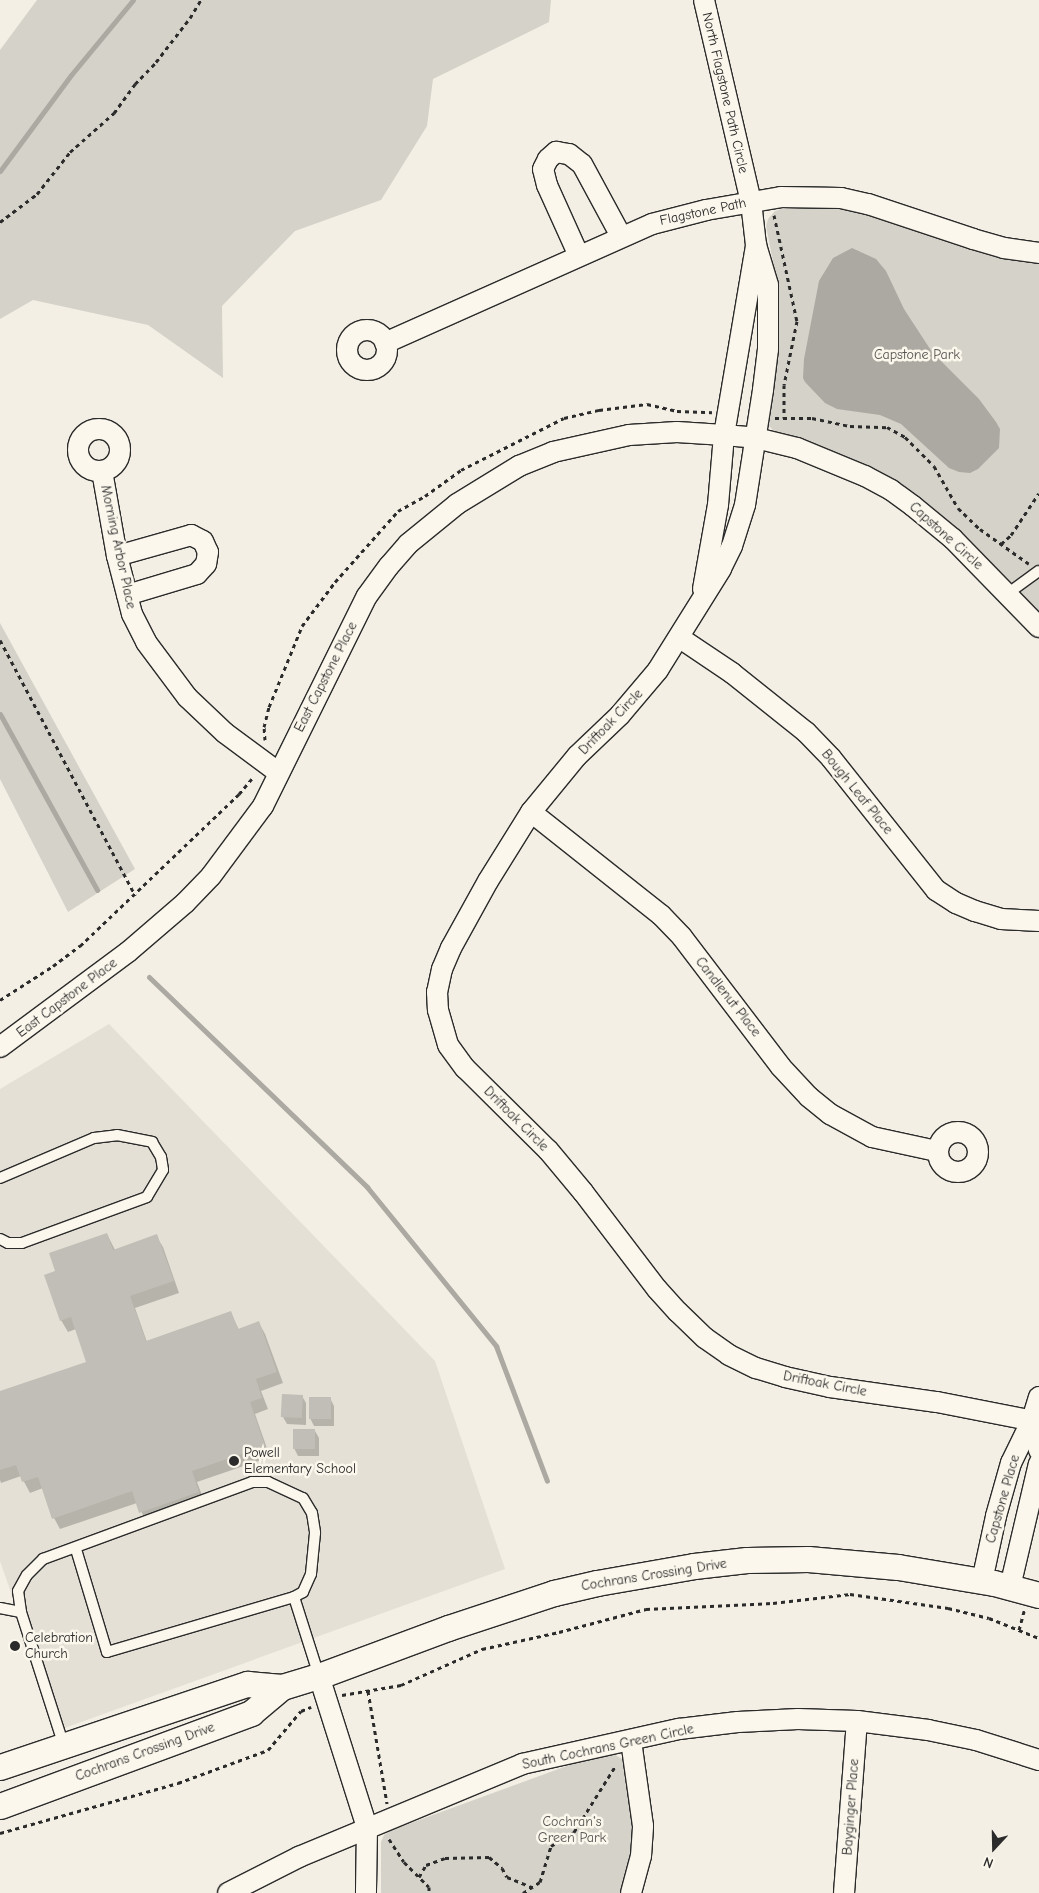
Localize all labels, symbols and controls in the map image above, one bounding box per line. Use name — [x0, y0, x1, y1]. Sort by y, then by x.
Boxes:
street label: North Flagstone Path Circle — [698, 11, 752, 175]
street label: Flagstone Path — [658, 195, 748, 229]
park label: Capstone Park — [874, 347, 960, 363]
street label: Morning Arbor Place — [97, 484, 139, 610]
street label: Capstone Circle — [906, 499, 986, 573]
street label: East Capstone Place — [291, 619, 361, 735]
street label: Driftoak Circle — [575, 686, 647, 758]
street label: Bough Leaf Place — [818, 746, 896, 838]
street label: Candlenut Place — [692, 954, 764, 1040]
street label: East Capstone Place — [13, 955, 121, 1041]
street label: Driftoak Circle — [480, 1083, 552, 1155]
street label: Driftoak Circle — [782, 1368, 868, 1400]
place label: Powell Elementary School — [244, 1445, 356, 1478]
street label: Capstone Place — [982, 1453, 1024, 1545]
marker: Powell Elementary School — [228, 1455, 240, 1467]
street label: Cochrans Crossing Drive — [580, 1555, 728, 1595]
place label: Celebration Church — [25, 1630, 93, 1662]
marker: Celebration Church — [9, 1640, 21, 1652]
street label: Cochrans Crossing Drive — [73, 1719, 217, 1785]
street label: South Cochrans Green Circle — [521, 1721, 695, 1773]
street label: Bayginger Place — [839, 1758, 863, 1856]
park label: Cochran's Green Park — [538, 1814, 606, 1846]
north arrow — [969, 1823, 1019, 1873]
text: N — [981, 1853, 996, 1872]

